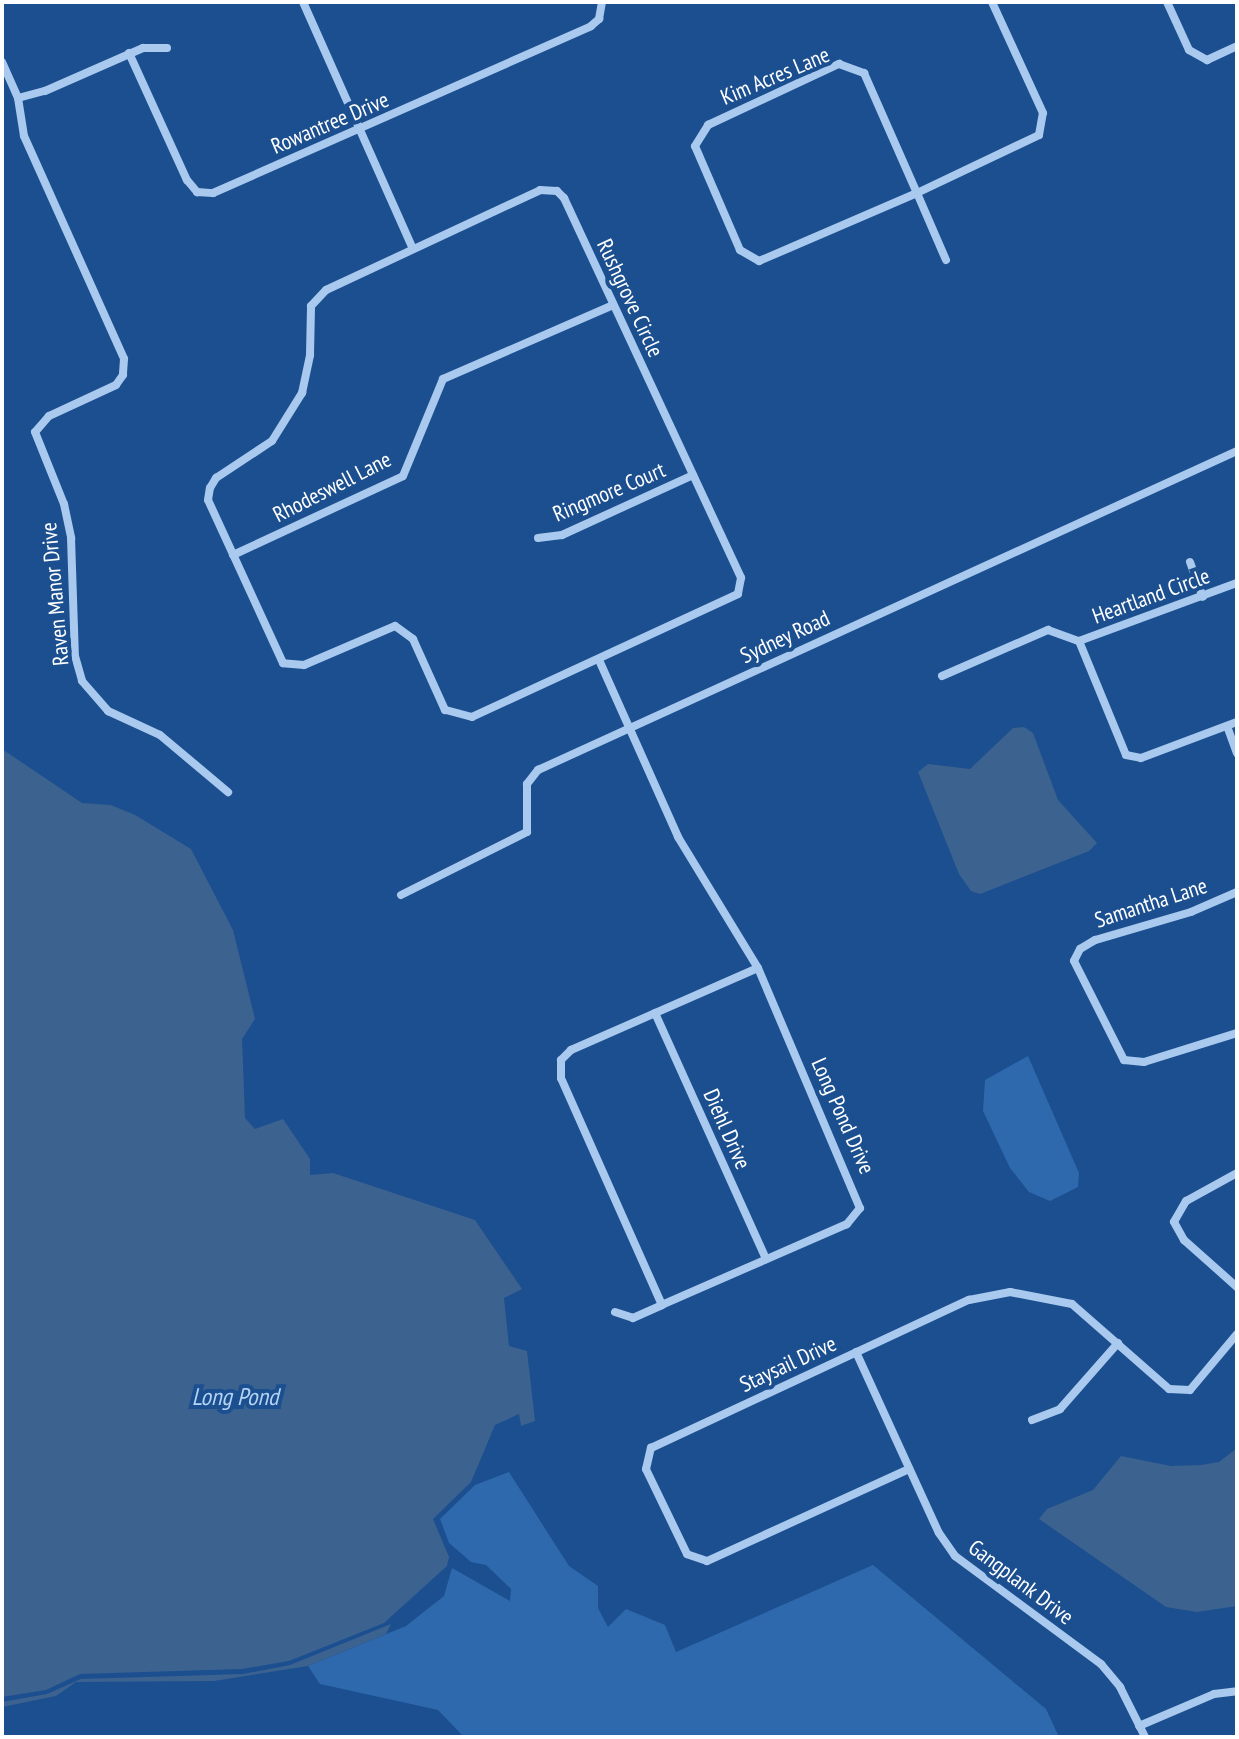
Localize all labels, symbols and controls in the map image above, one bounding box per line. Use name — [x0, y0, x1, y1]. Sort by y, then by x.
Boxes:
street label: Kim Acres Lane — [716, 41, 834, 111]
street label: Rowantree Drive — [267, 86, 393, 160]
street label: Rushgrove Circle — [591, 235, 669, 361]
street label: Rhodeswell Lane — [269, 446, 395, 528]
street label: Ringmore Court — [549, 457, 669, 527]
street label: Raven Manor Drive — [36, 521, 74, 667]
street label: Heartland Circle — [1089, 563, 1213, 629]
street label: Sydney Road — [736, 605, 834, 669]
street label: Samantha Lane — [1091, 872, 1211, 934]
street label: Long Pond Drive — [806, 1054, 880, 1178]
street label: Diehl Drive — [698, 1085, 756, 1173]
street label: Staysail Drive — [736, 1330, 840, 1398]
water label: Long Pond — [192, 1383, 278, 1411]
street label: Gangplank Drive — [963, 1534, 1079, 1630]

